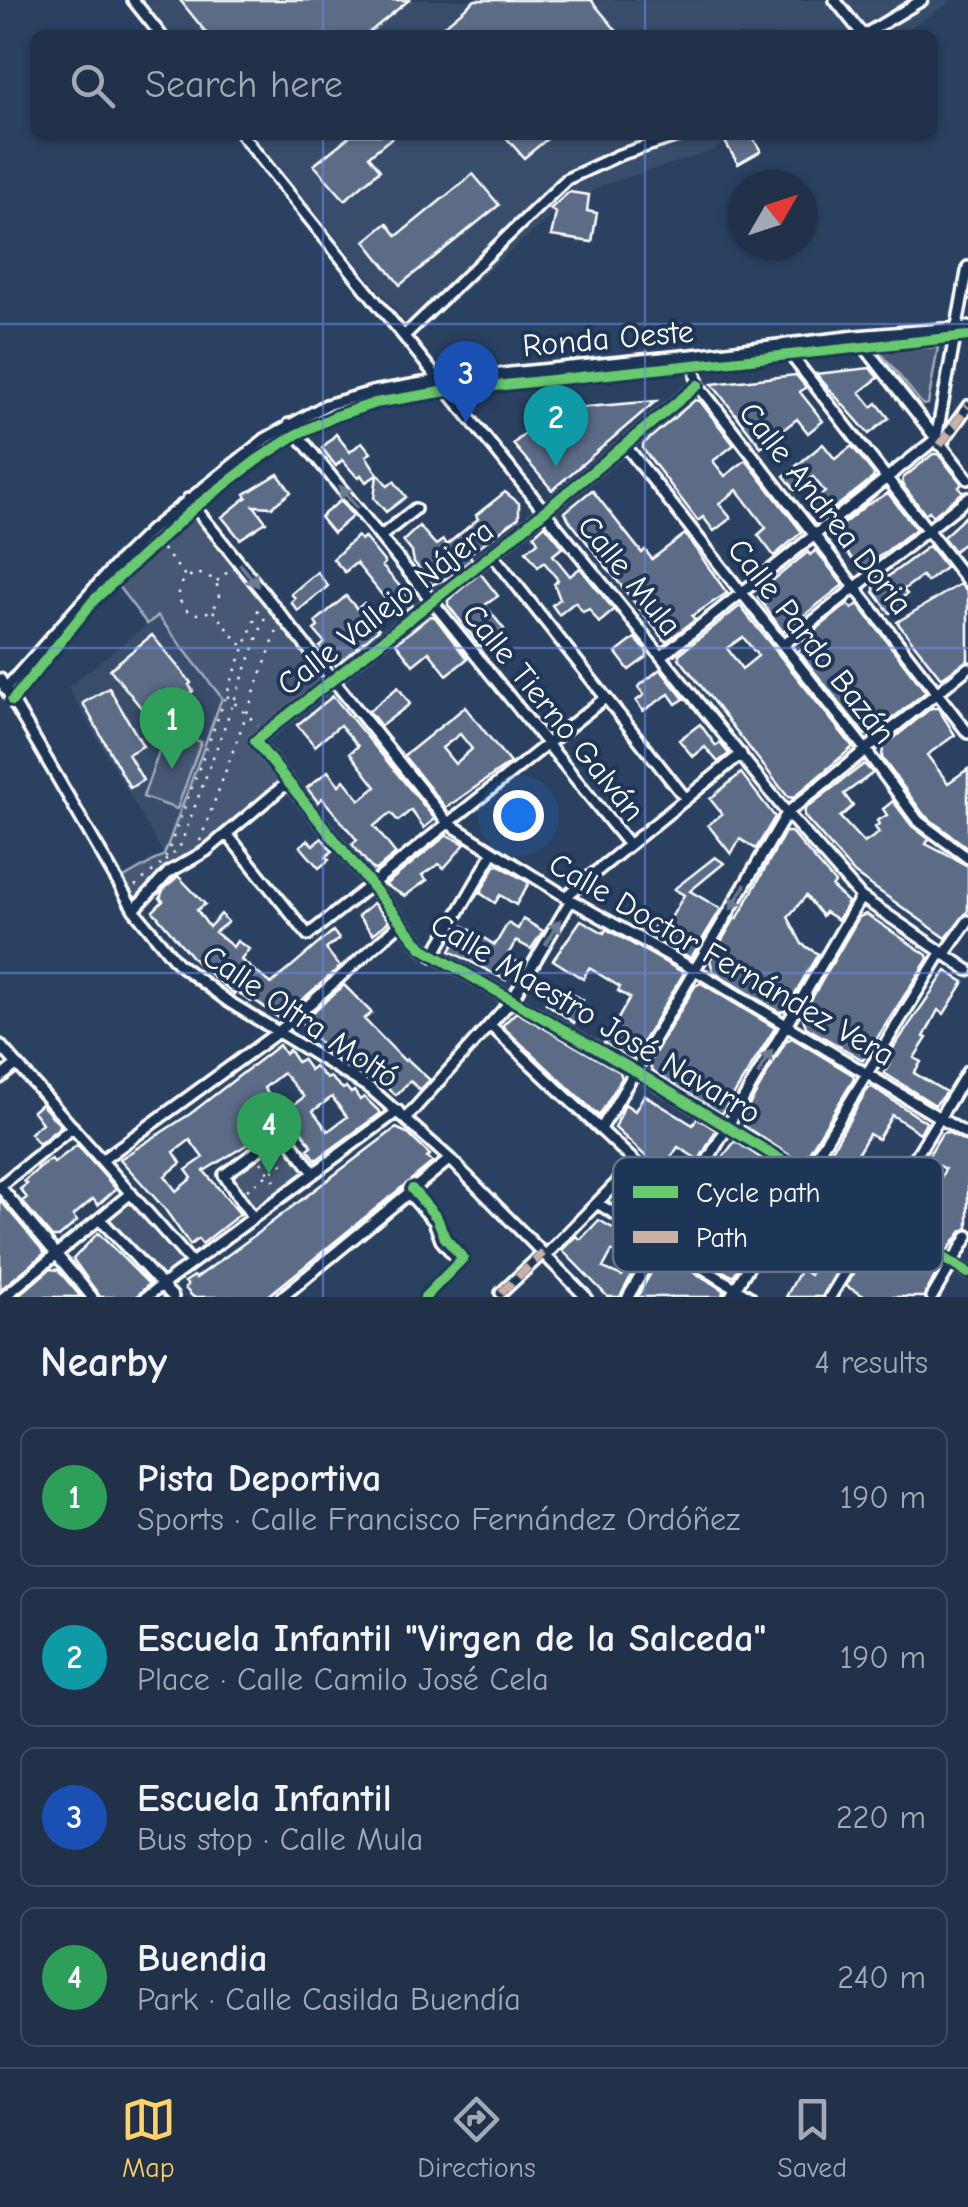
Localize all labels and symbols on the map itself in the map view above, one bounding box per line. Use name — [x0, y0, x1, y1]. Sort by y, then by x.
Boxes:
north arrow — [728, 170, 818, 260]
street label: Ronda Oeste — [521, 313, 695, 364]
pin: 3 — [434, 340, 498, 423]
pin: 2 — [524, 384, 588, 467]
street label: Calle Andrea Doria — [731, 395, 920, 622]
one-way arrow — [338, 484, 359, 510]
street label: Calle Mula — [570, 508, 689, 643]
street label: Calle Vallejo Nájera — [270, 512, 501, 703]
street label: Calle Pardo Bazán — [720, 531, 903, 751]
one-way arrow — [238, 562, 258, 588]
street label: Calle Tierno Galván — [455, 596, 652, 828]
pin: 1 — [140, 686, 204, 769]
your location — [493, 790, 544, 841]
street label: Calle Doctor Fernández Vera — [542, 845, 901, 1074]
one-way arrow — [730, 883, 747, 911]
street label: Calle Maestro José Navarro — [424, 905, 767, 1132]
one-way arrow — [544, 918, 561, 946]
street label: Calle Oltra Moltó — [196, 937, 406, 1096]
one-way arrow — [757, 1047, 774, 1076]
pin: 4 — [236, 1092, 302, 1174]
legend — [613, 1157, 943, 1272]
text: Cycle path — [696, 1177, 821, 1209]
text: Path — [696, 1222, 748, 1254]

